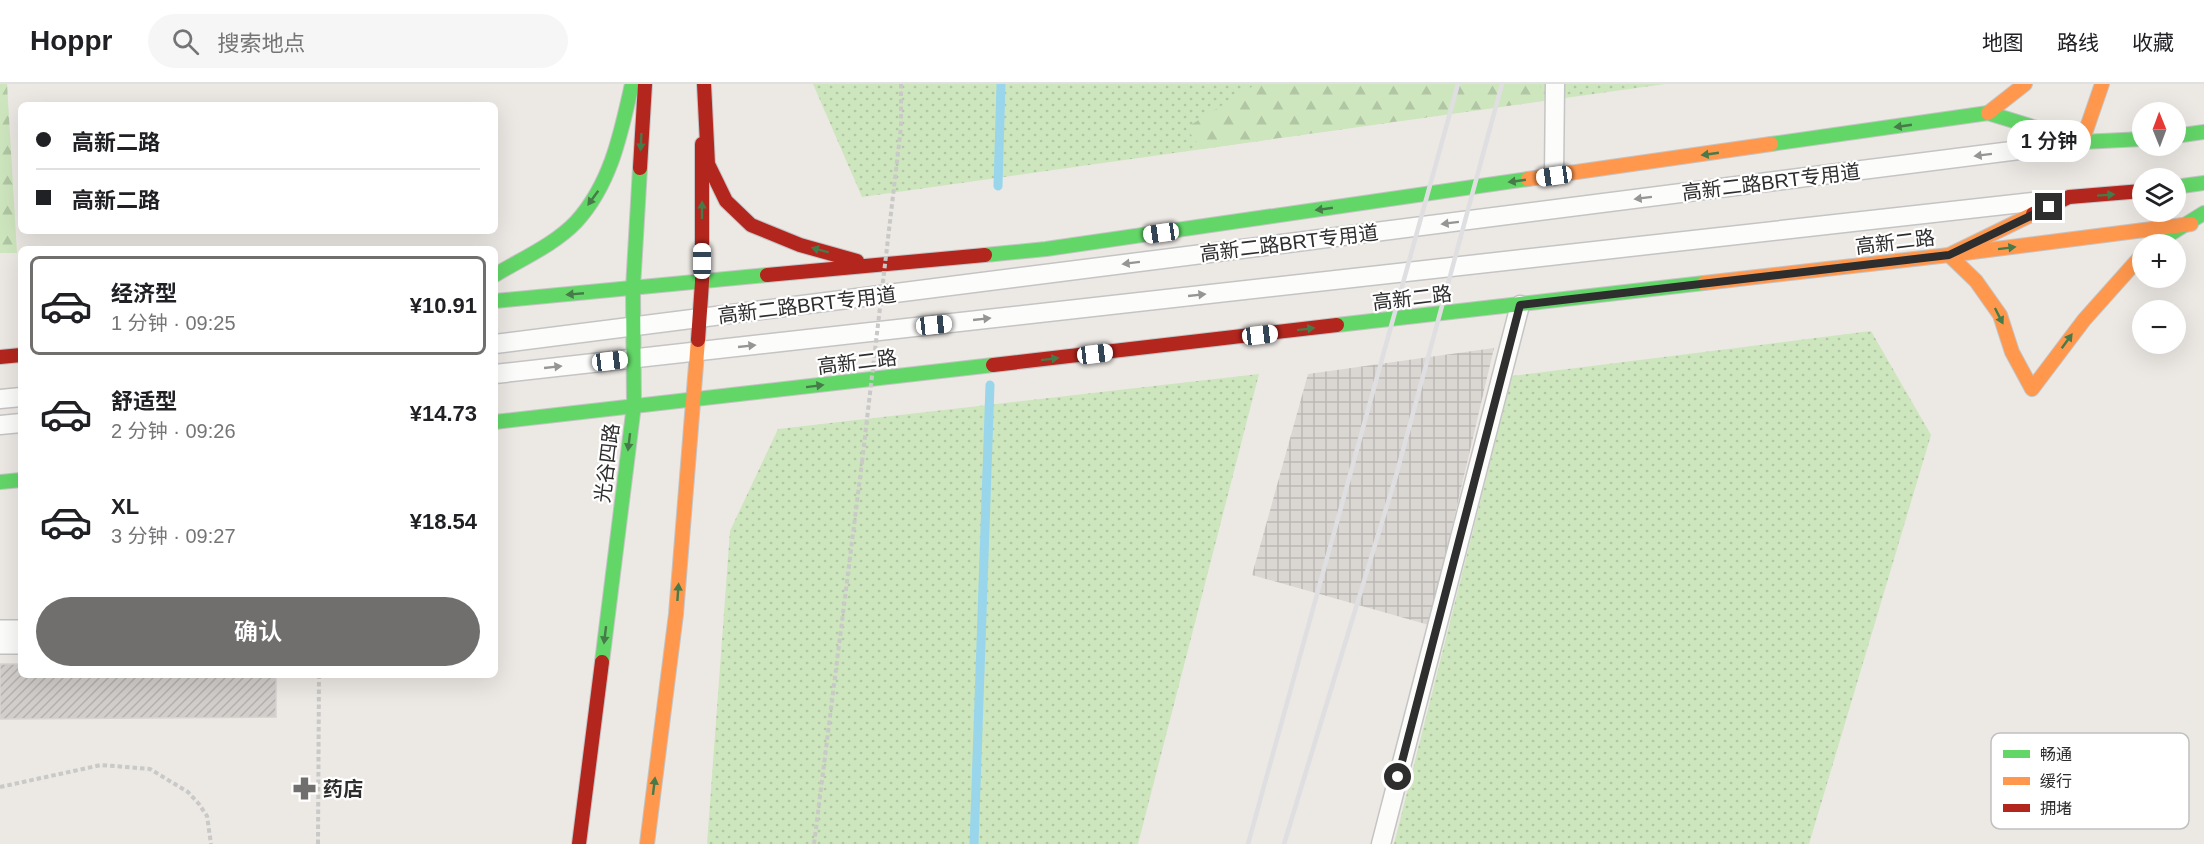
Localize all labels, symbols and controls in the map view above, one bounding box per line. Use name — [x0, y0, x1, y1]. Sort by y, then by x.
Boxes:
search box — [148, 14, 568, 68]
text: Hoppr — [30, 25, 112, 56]
icon: search — [169, 25, 202, 58]
text: 搜索地点 — [217, 31, 305, 56]
text: 地图 — [1982, 31, 2024, 54]
text: 路线 — [2057, 31, 2099, 54]
text: 收藏 — [2132, 31, 2174, 54]
north arrow — [2132, 102, 2186, 156]
map controls — [2132, 102, 2186, 354]
callout: 1 分钟 — [2007, 120, 2091, 162]
one-way arrow — [1893, 121, 1912, 130]
text: 高新二路 — [72, 130, 160, 155]
text: 1 分钟 — [2021, 130, 2077, 152]
one-way arrow — [637, 133, 646, 152]
one-way arrow — [1700, 149, 1719, 158]
one-way arrow — [1973, 150, 1992, 160]
street label: 高新二路BRT专用道 — [1681, 160, 1861, 204]
car — [1535, 165, 1573, 187]
button: layers — [2132, 168, 2186, 222]
one-way arrow — [1507, 177, 1526, 186]
text: 高新二路 — [72, 188, 160, 213]
one-way arrow — [587, 190, 599, 206]
one-way arrow — [2096, 190, 2115, 200]
one-way arrow — [1634, 193, 1653, 203]
route end — [2035, 193, 2062, 220]
one-way arrow — [697, 200, 707, 219]
one-way arrow — [1314, 205, 1333, 214]
one-way arrow — [1440, 218, 1459, 227]
street label: 高新二路BRT专用道 — [1199, 221, 1379, 265]
car — [1142, 222, 1180, 244]
street label: 高新二路 — [1854, 226, 1936, 258]
button: + — [2132, 234, 2186, 288]
car — [693, 243, 711, 279]
one-way arrow — [1998, 243, 2017, 252]
one-way arrow — [811, 245, 829, 255]
one-way arrow — [1122, 259, 1141, 268]
icon: car — [39, 279, 93, 333]
text: 经济型 — [111, 281, 177, 306]
street label: 高新二路 — [1371, 282, 1453, 314]
street label: 高新二路BRT专用道 — [717, 283, 897, 327]
one-way arrow — [566, 289, 585, 299]
one-way arrow — [1188, 290, 1207, 300]
text: ¥10.91 — [410, 293, 477, 318]
button: − — [2132, 300, 2186, 354]
one-way arrow — [1994, 308, 2004, 325]
text: 1 分钟 · 09:25 — [111, 312, 236, 334]
car — [915, 314, 953, 336]
one-way arrow — [973, 314, 992, 324]
car — [1241, 324, 1279, 346]
one-way arrow — [1297, 325, 1316, 334]
one-way arrow — [2060, 334, 2072, 349]
one-way arrow — [738, 341, 757, 350]
car — [1076, 343, 1114, 365]
street label: 高新二路 — [816, 346, 898, 378]
car — [591, 350, 629, 372]
one-way arrow — [1041, 354, 1060, 364]
one-way arrow — [544, 362, 563, 372]
one-way arrow — [805, 382, 824, 391]
icon: car — [39, 387, 93, 441]
text: 舒适型 — [111, 389, 177, 414]
text: ¥14.73 — [410, 401, 477, 426]
text: 2 分钟 · 09:26 — [111, 420, 236, 442]
street label: 光谷四路 — [591, 422, 623, 504]
one-way arrow — [624, 432, 634, 451]
text: XL — [111, 494, 139, 519]
icon: car — [39, 495, 93, 549]
text: ¥18.54 — [410, 509, 477, 534]
text: 3 分钟 · 09:27 — [111, 525, 236, 547]
one-way arrow — [673, 583, 683, 602]
button: 确认 — [36, 597, 480, 666]
one-way arrow — [600, 626, 610, 645]
legend — [1991, 733, 2189, 829]
text: 畅通 — [2040, 746, 2072, 763]
route start — [1384, 763, 1411, 790]
text: 缓行 — [2040, 773, 2072, 790]
pharmacy icon: 药店 — [292, 776, 318, 802]
one-way arrow — [649, 776, 659, 795]
place label: 药店 — [323, 778, 363, 800]
text: 拥堵 — [2040, 800, 2072, 817]

